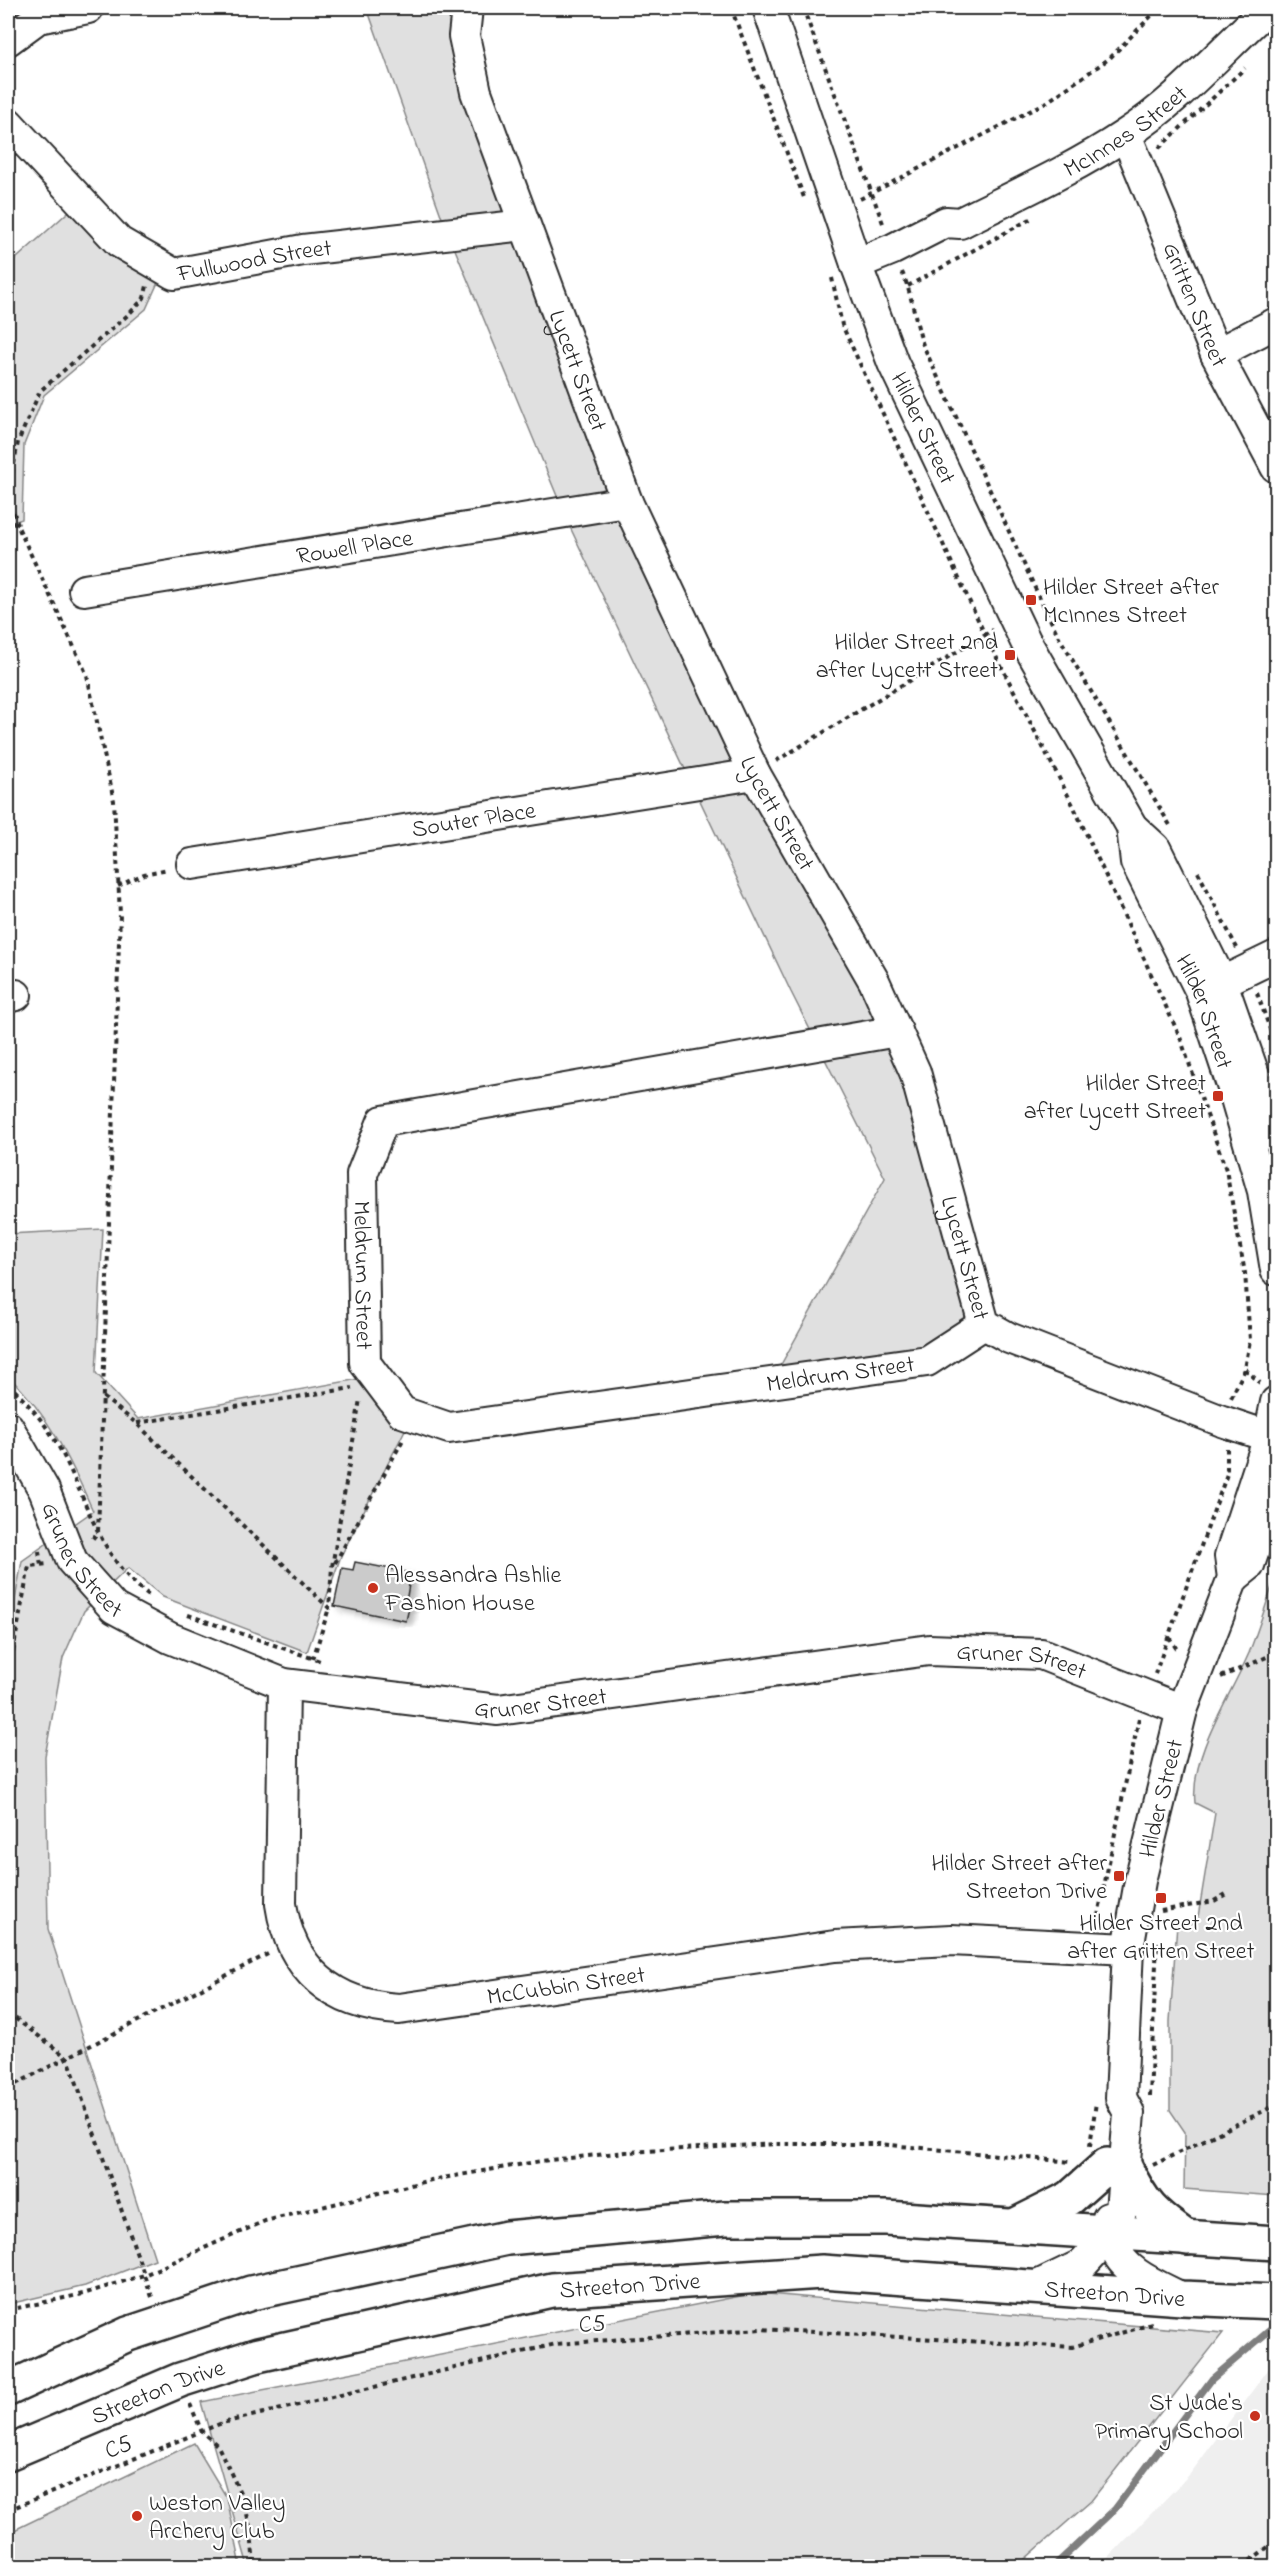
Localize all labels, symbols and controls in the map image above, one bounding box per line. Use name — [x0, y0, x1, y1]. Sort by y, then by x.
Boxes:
street label: McInnes Street — [1058, 78, 1197, 188]
street label: Fullwood Street — [174, 232, 334, 293]
street label: Gritten Street — [1152, 237, 1235, 374]
street label: Lycett Street — [538, 305, 615, 437]
street label: Hilder Street — [880, 367, 963, 491]
street label: Rowell Place — [294, 522, 416, 575]
place label: Hilder Street after McInnes Street — [1043, 571, 1219, 634]
marker: Hilder Street after McInnes Street — [1024, 593, 1038, 607]
place label: Hilder Street 2nd after Lycett Street — [816, 626, 998, 690]
marker: Hilder Street 2nd after Lycett Street — [1003, 648, 1017, 662]
street label: Lycett Street — [729, 751, 822, 878]
street label: Souter Place — [409, 794, 538, 849]
street label: Hilder Street — [1165, 949, 1240, 1074]
place label: Hilder Street after Lycett Street — [1024, 1067, 1206, 1131]
marker: Hilder Street after Lycett Street — [1211, 1089, 1225, 1103]
street label: Lycett Street — [930, 1192, 997, 1324]
street label: Meldrum Street — [342, 1200, 380, 1350]
street label: Meldrum Street — [764, 1348, 917, 1403]
street label: Gruner Street — [31, 1498, 128, 1629]
place label: Alessandra Ashlie Fashion House — [384, 1559, 561, 1622]
marker: Alessandra Ashlie Fashion House — [366, 1581, 380, 1595]
street label: Gruner Street — [956, 1636, 1091, 1690]
street label: Gruner Street — [472, 1680, 609, 1730]
street label: Hilder Street — [1131, 1736, 1194, 1862]
place label: Hilder Street after Streeton Drive — [931, 1847, 1108, 1910]
marker: Hilder Street after Streeton Drive — [1112, 1869, 1126, 1883]
marker: Hilder Street 2nd after Gritten Street — [1154, 1891, 1168, 1905]
place label: Hilder Street 2nd after Gritten Street — [1067, 1907, 1255, 1970]
street label: McCubbin Street — [485, 1959, 648, 2016]
street label: Streeton Drive — [559, 2265, 702, 2309]
street label: Streeton Drive — [1043, 2273, 1186, 2318]
street label: C5 — [578, 2307, 607, 2344]
street label: Streeton Drive — [86, 2352, 230, 2436]
place label: St Jude's Primary School — [1095, 2387, 1243, 2451]
marker: St Jude's Primary School — [1248, 2409, 1262, 2423]
street label: C5 — [100, 2427, 138, 2470]
place label: Weston Valley Archery Club — [149, 2487, 285, 2551]
marker: Weston Valley Archery Club — [130, 2509, 144, 2523]

